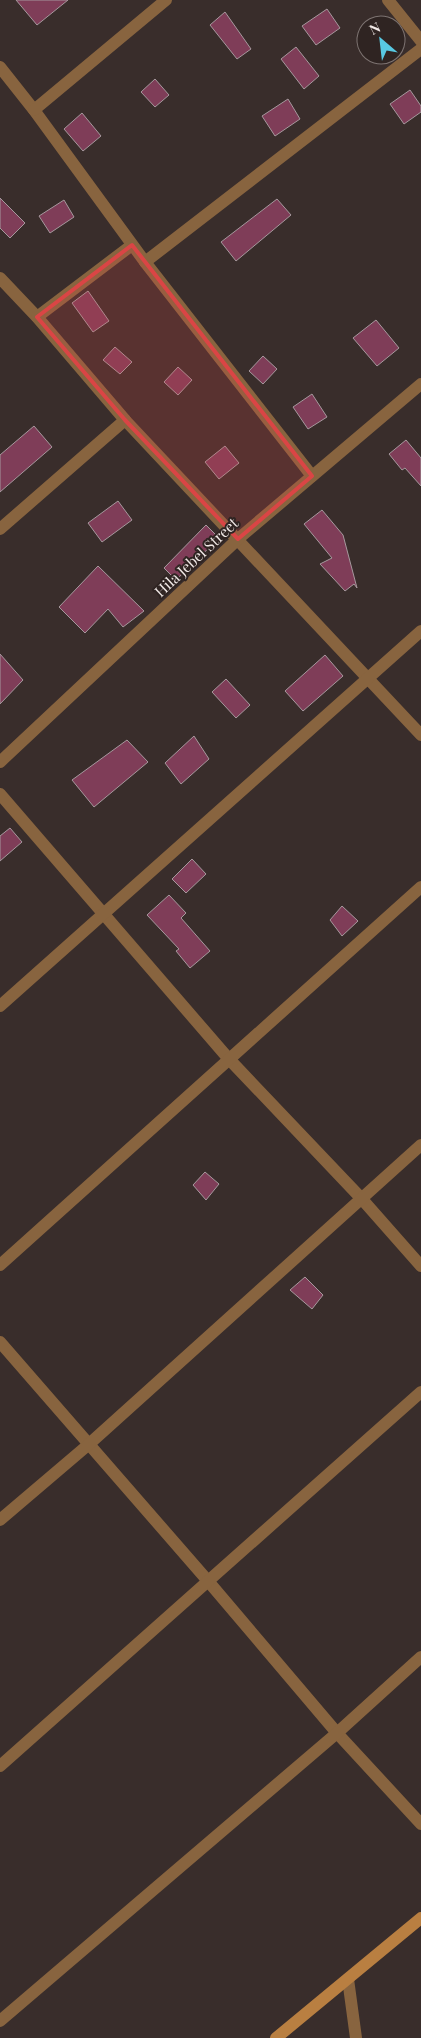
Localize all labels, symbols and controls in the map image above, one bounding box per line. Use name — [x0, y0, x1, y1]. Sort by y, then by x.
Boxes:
north arrow — [356, 15, 406, 65]
text: N — [366, 17, 384, 39]
street label: Hila Jebel Street — [150, 513, 243, 601]

